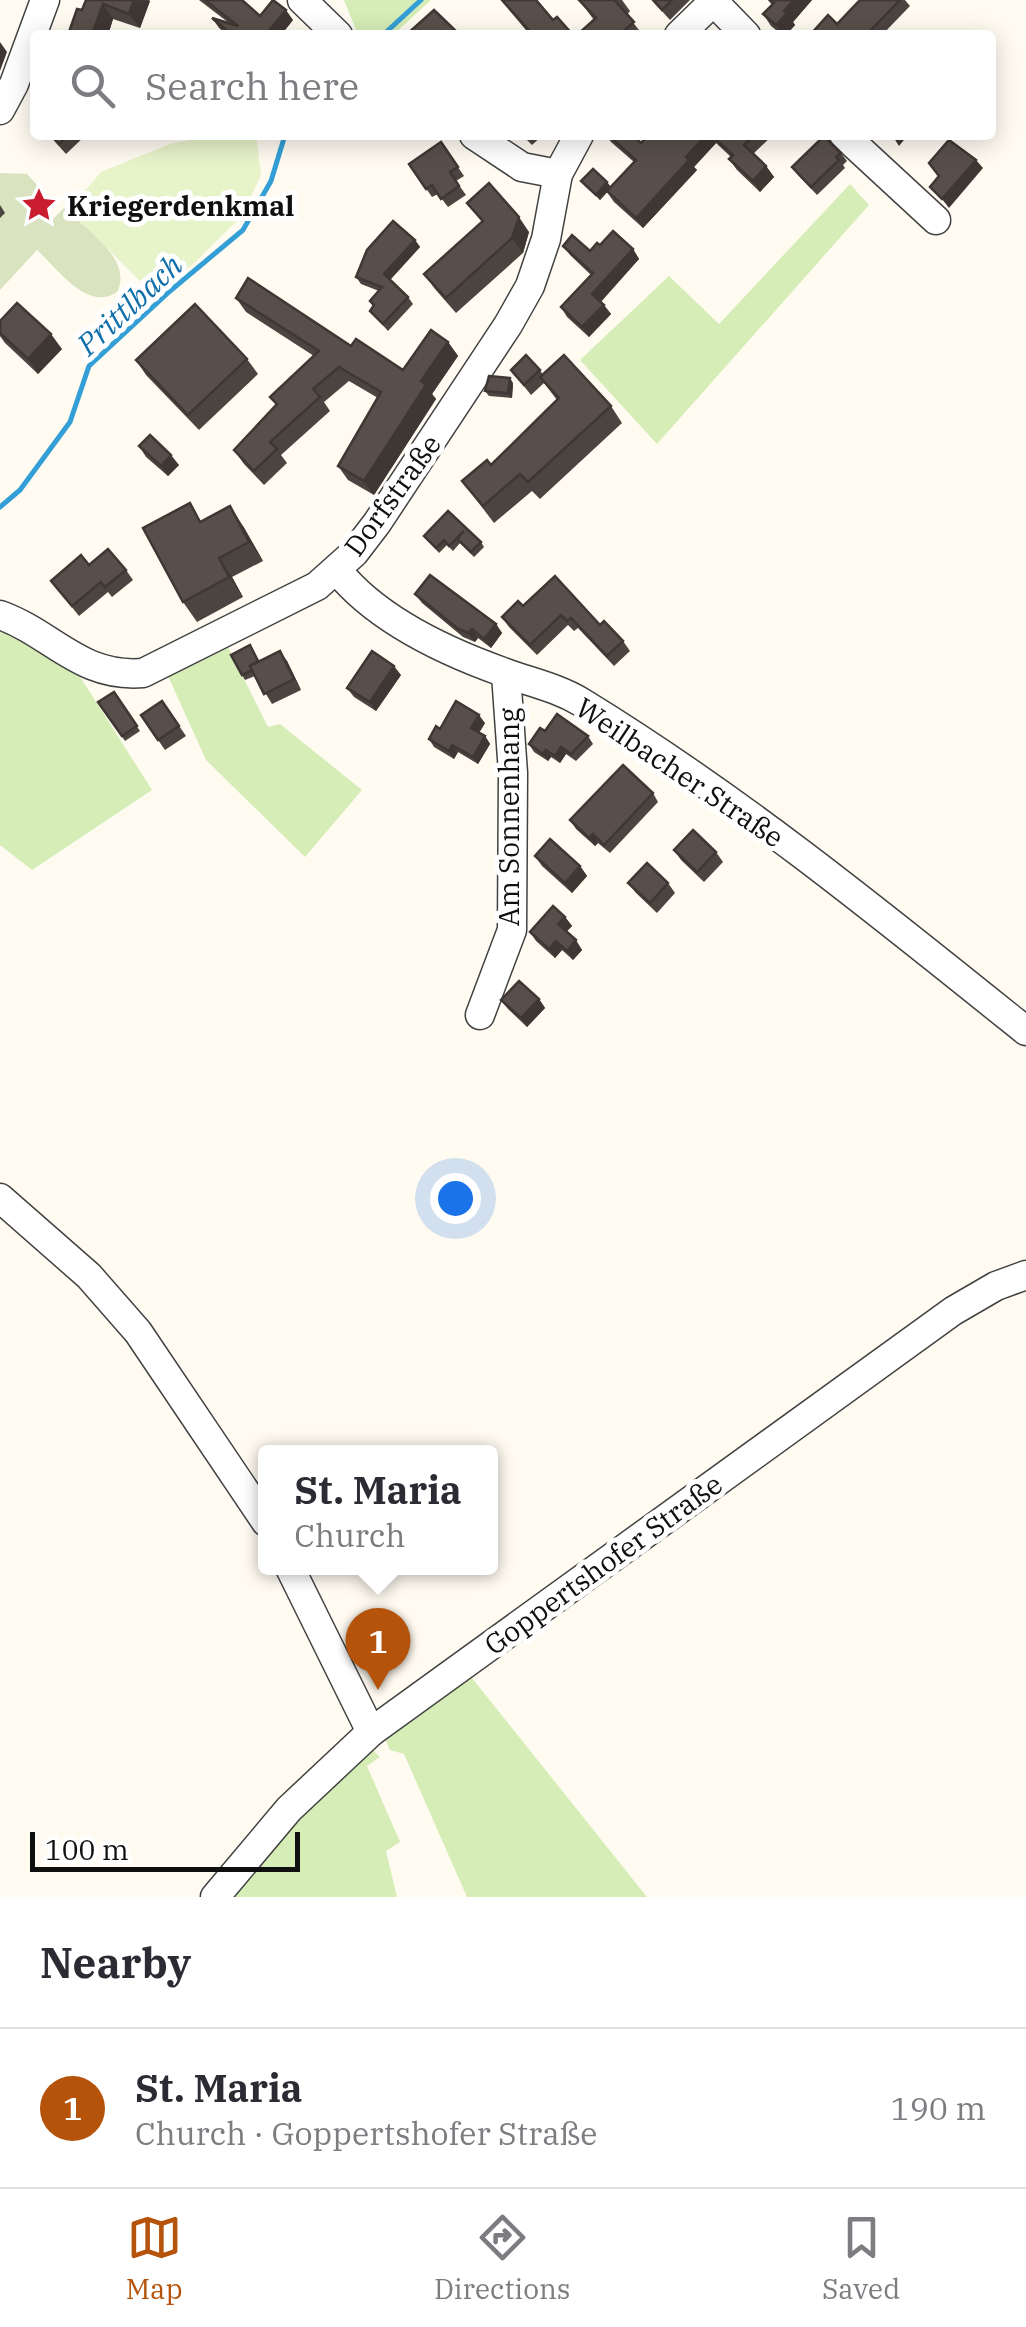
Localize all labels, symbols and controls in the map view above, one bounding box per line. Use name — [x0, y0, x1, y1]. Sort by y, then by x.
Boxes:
search box — [30, 30, 996, 140]
icon: search — [65, 58, 120, 113]
text: Search here — [145, 61, 359, 110]
place icon: Kriegerdenkmal — [20, 186, 58, 224]
place label: Kriegerdenkmal — [67, 187, 294, 224]
water label: Prittlbach — [67, 245, 190, 363]
street label: Dorfstraße — [335, 427, 449, 563]
street label: Weilbacher Straße — [569, 689, 791, 855]
street label: Am Sonnenhang — [490, 707, 527, 927]
your location — [430, 1173, 481, 1224]
popup — [258, 1445, 498, 1575]
text: St. Maria — [294, 1465, 462, 1514]
street label: Goppertshofer Straße — [477, 1465, 729, 1663]
text: Church — [294, 1514, 405, 1556]
pin: 1 — [346, 1608, 410, 1690]
scale bar — [30, 1827, 300, 1872]
text: 100 m — [45, 1831, 129, 1868]
text: Nearby — [40, 1935, 191, 1990]
text: St. Maria — [135, 2063, 302, 2112]
text: 1 — [63, 2087, 82, 2129]
text: 190 m — [890, 2087, 986, 2129]
text: Church · Goppertshofer Straße — [135, 2112, 597, 2154]
tab: Map — [126, 2210, 183, 2307]
tab: Directions — [434, 2210, 571, 2307]
tab: Saved — [822, 2210, 900, 2307]

